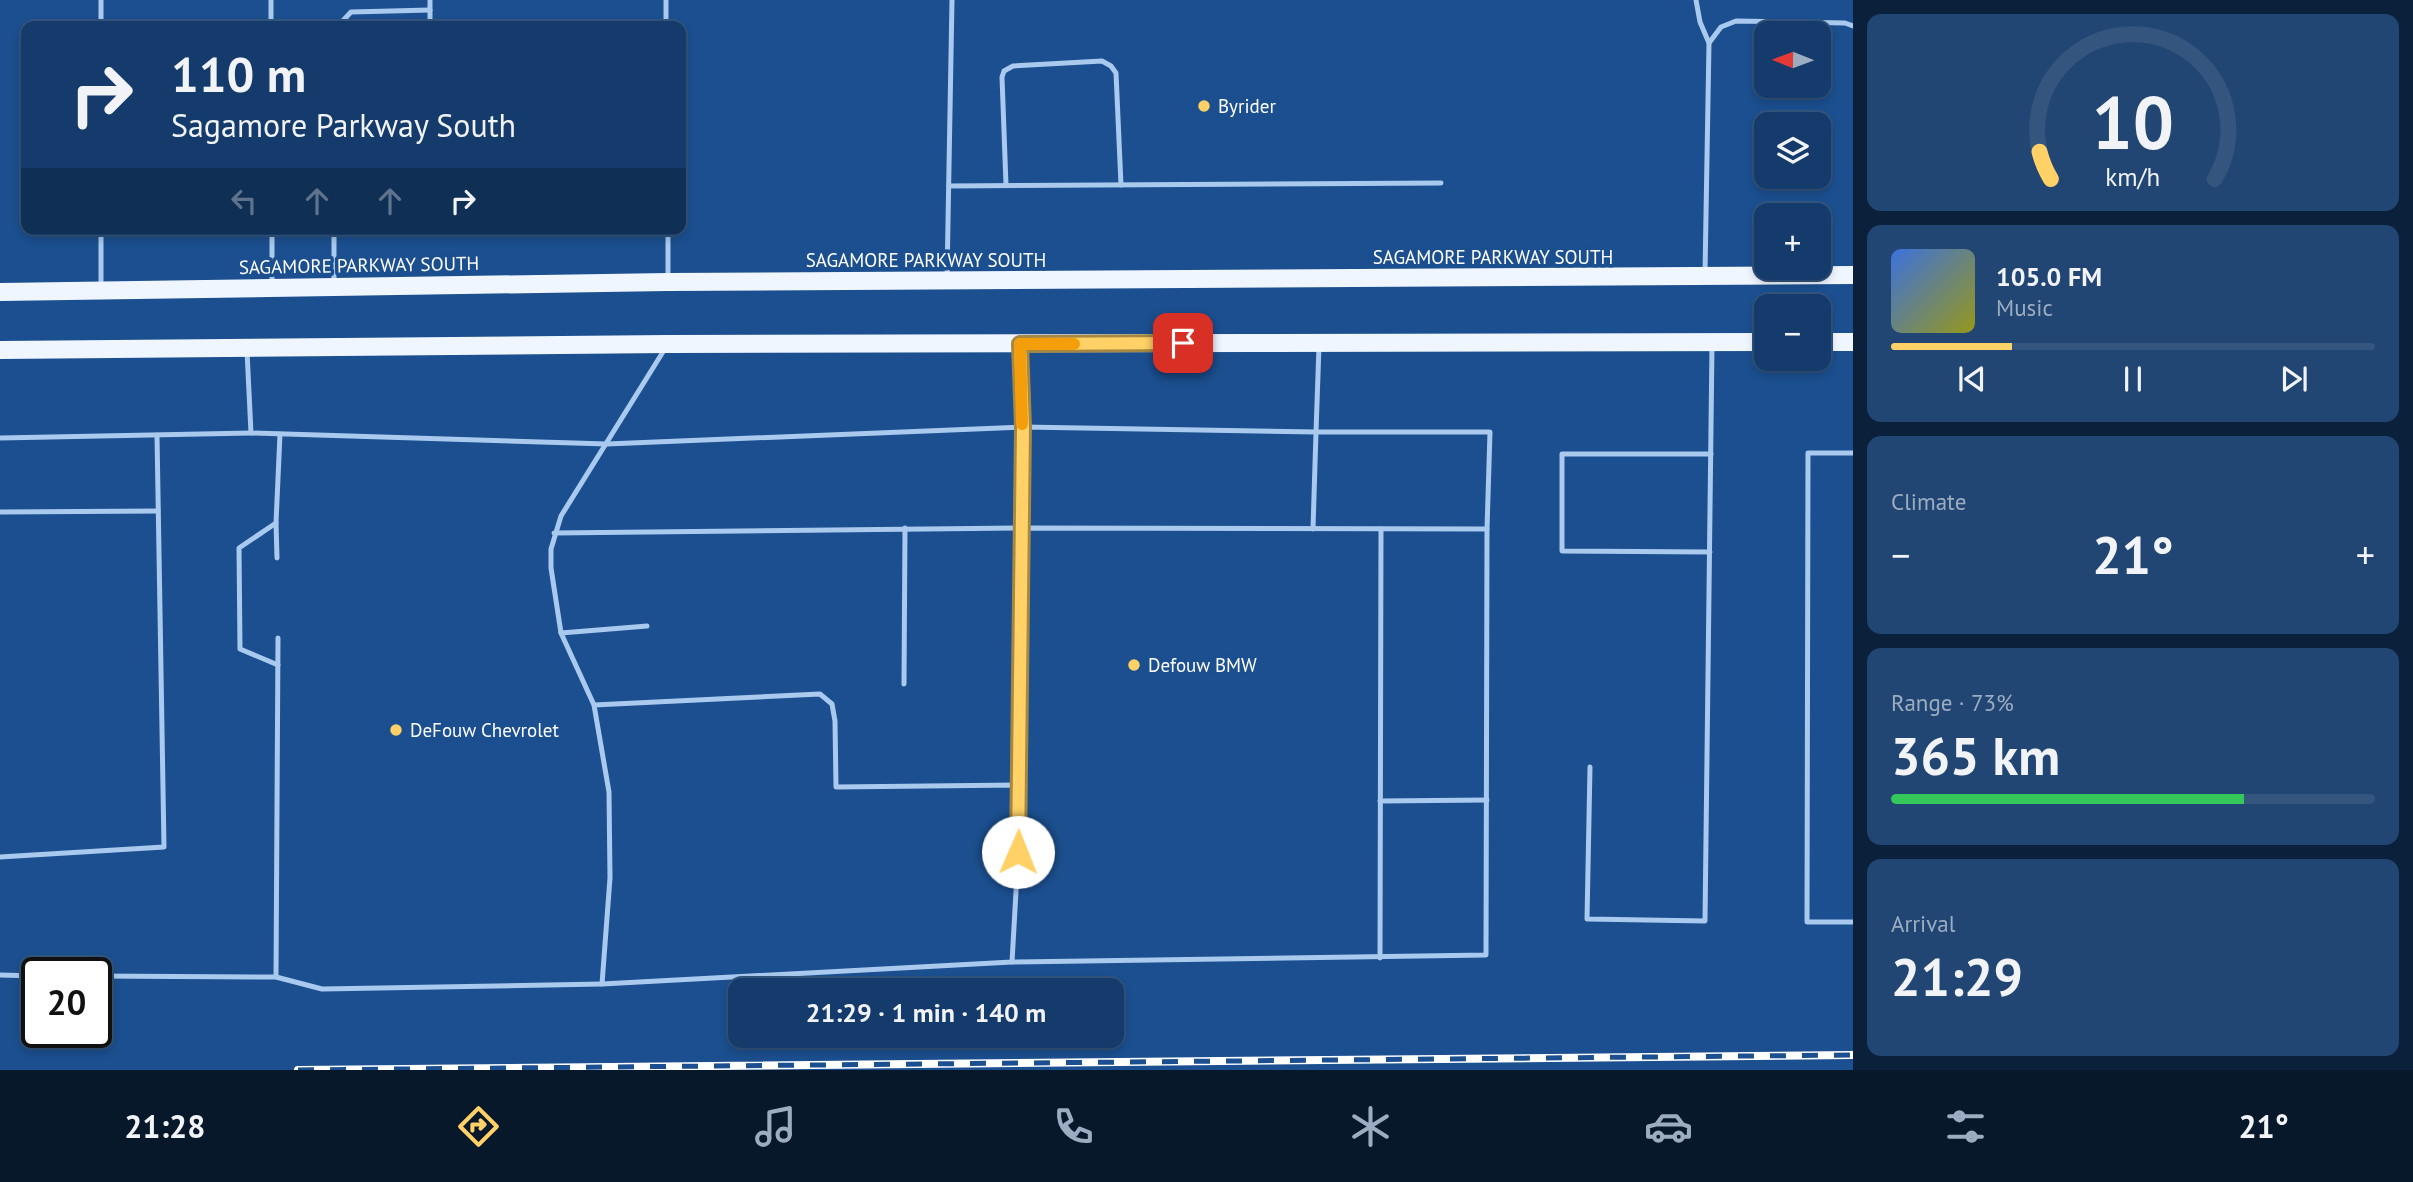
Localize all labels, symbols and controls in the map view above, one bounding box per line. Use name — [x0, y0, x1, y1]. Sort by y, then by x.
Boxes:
north arrow — [1754, 21, 1830, 98]
map controls — [1754, 21, 1831, 371]
text: 110 m — [171, 42, 306, 106]
icon: right — [56, 49, 147, 140]
text: 10 — [2092, 75, 2174, 169]
place label: Byrider — [1218, 94, 1276, 118]
marker: Byrider — [1196, 98, 1212, 114]
text: Sagamore Parkway South — [171, 104, 516, 146]
button: layers — [1754, 112, 1831, 189]
text: km/h — [2106, 160, 2160, 192]
icon: left — [225, 182, 263, 220]
icon: ahead — [298, 182, 336, 220]
icon: ahead — [371, 182, 409, 220]
icon: right — [444, 182, 482, 220]
button: + — [1754, 203, 1831, 280]
street label: SAGAMORE PARKWAY SOUTH — [1373, 245, 1613, 269]
street label: SAGAMORE PARKWAY SOUTH — [806, 248, 1046, 272]
street label: SAGAMORE PARKWAY SOUTH — [239, 251, 479, 279]
text: 105.0 FM — [1996, 260, 2102, 293]
text: Music — [1996, 293, 2053, 322]
button: − — [1754, 294, 1831, 371]
pin — [1153, 313, 1213, 373]
icon: arrive — [1164, 324, 1202, 362]
icon: previous — [1953, 360, 1991, 398]
icon: pause — [2114, 360, 2152, 398]
icon: next — [2275, 360, 2313, 398]
text: Climate — [1891, 487, 1966, 516]
text: 21° — [2092, 521, 2174, 588]
text: − — [1891, 530, 1910, 579]
text: + — [2356, 530, 2375, 579]
place label: Defouw BMW — [1148, 653, 1257, 677]
marker: Defouw BMW — [1126, 657, 1142, 673]
text: Range · 73% — [1891, 688, 2014, 717]
place label: DeFouw Chevrolet — [410, 718, 559, 742]
marker: DeFouw Chevrolet — [388, 722, 404, 738]
text: 365 km — [1891, 722, 2060, 789]
position arrow — [981, 815, 1055, 889]
text: Arrival — [1891, 909, 1955, 938]
text: 21:29 — [1891, 943, 2023, 1010]
speed limit sign: 20 — [21, 957, 112, 1048]
text: 21:29 · 1 min · 140 m — [806, 996, 1046, 1029]
icon: directions — [454, 1102, 503, 1151]
icon: music — [751, 1102, 800, 1151]
icon: phone — [1049, 1102, 1098, 1151]
icon: climate — [1346, 1102, 1395, 1151]
icon: car — [1644, 1102, 1693, 1151]
icon: filters — [1941, 1102, 1990, 1151]
text: 21:28 — [124, 1105, 205, 1147]
text: 21° — [2238, 1105, 2289, 1147]

